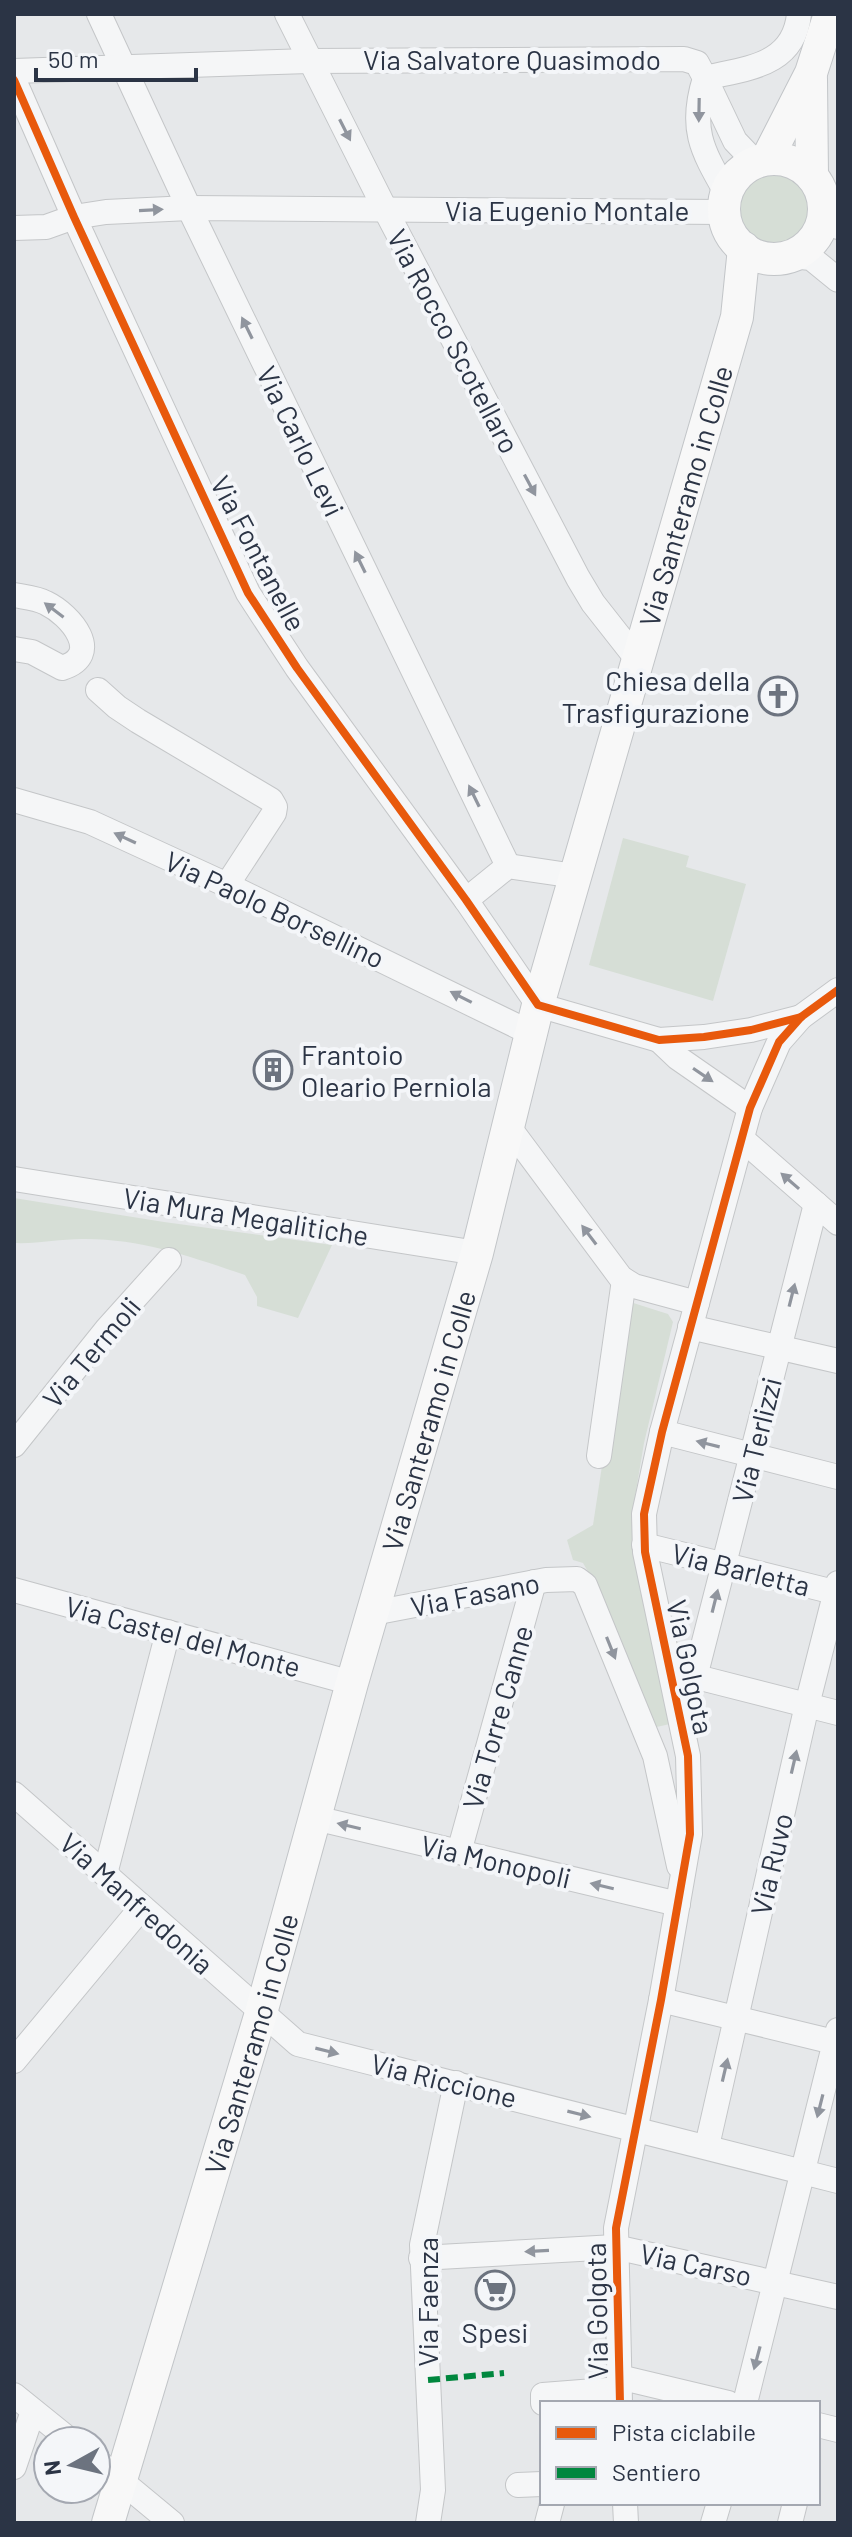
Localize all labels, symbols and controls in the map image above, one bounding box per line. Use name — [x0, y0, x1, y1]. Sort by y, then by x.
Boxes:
scale bar — [36, 32, 196, 82]
street label: Via Salvatore Quasimodo — [363, 42, 661, 76]
text: 50 m — [48, 44, 99, 73]
one-way arrow — [692, 98, 705, 124]
one-way arrow — [338, 119, 351, 142]
street label: Via Eugenio Montale — [445, 193, 689, 227]
one-way arrow — [139, 203, 164, 216]
street label: Via Rocco Scotellaro — [381, 223, 527, 459]
one-way arrow — [240, 316, 254, 339]
street label: Via Carlo Levi — [250, 360, 352, 522]
street label: Via Santeramo in Colle — [631, 361, 739, 630]
street label: Via Fontanelle — [204, 470, 314, 636]
one-way arrow — [522, 474, 536, 496]
one-way arrow — [353, 550, 367, 573]
one-way arrow — [44, 603, 64, 619]
place label: Chiesa della Trasfigurazione — [561, 663, 750, 729]
church icon: Chiesa della Trasfigurazione — [757, 675, 799, 717]
one-way arrow — [467, 784, 480, 807]
one-way arrow — [113, 831, 137, 845]
street label: Via Paolo Borsellino — [160, 843, 390, 975]
one-way arrow — [450, 991, 473, 1004]
place label: Frantoio Oleario Perniola — [301, 1037, 492, 1103]
building icon: Frantoio Oleario Perniola — [252, 1049, 294, 1091]
one-way arrow — [693, 1067, 714, 1082]
one-way arrow — [781, 1173, 801, 1190]
street label: Via Mura Megalitiche — [121, 1180, 371, 1252]
one-way arrow — [582, 1225, 598, 1245]
one-way arrow — [787, 1283, 799, 1308]
street label: Via Santeramo in Colle — [374, 1286, 482, 1555]
street label: Via Termoli — [35, 1290, 147, 1414]
street label: Via Terlizzi — [724, 1374, 788, 1506]
one-way arrow — [696, 1437, 721, 1449]
street label: Via Barletta — [668, 1535, 814, 1603]
street label: Via Fasano — [408, 1565, 542, 1623]
street label: Via Castel del Monte — [62, 1588, 304, 1684]
one-way arrow — [709, 1589, 721, 1614]
street label: Via Golgota — [660, 1596, 722, 1738]
street label: Via Torre Canne — [455, 1621, 539, 1813]
one-way arrow — [604, 1636, 617, 1660]
one-way arrow — [789, 1749, 801, 1774]
street label: Via Ruvo — [743, 1810, 799, 1918]
one-way arrow — [336, 1819, 361, 1832]
street label: Via Manfredonia — [53, 1825, 221, 1981]
street label: Via Monopoli — [418, 1827, 574, 1895]
one-way arrow — [589, 1879, 614, 1892]
street label: Via Santeramo in Colle — [197, 1910, 305, 2178]
one-way arrow — [315, 2045, 340, 2057]
street label: Via Riccione — [368, 2045, 520, 2115]
one-way arrow — [719, 2057, 731, 2082]
one-way arrow — [813, 2094, 825, 2119]
one-way arrow — [567, 2108, 592, 2121]
street label: Via Carso — [637, 2236, 755, 2292]
street label: Via Faenza — [410, 2237, 444, 2367]
street label: Via Golgota — [578, 2242, 614, 2380]
one-way arrow — [524, 2245, 549, 2258]
supermarket icon: Spesi — [474, 2269, 516, 2311]
place label: Spesi — [462, 2315, 528, 2349]
one-way arrow — [750, 2346, 762, 2371]
legend — [540, 2401, 820, 2505]
text: Pista ciclabile — [612, 2417, 756, 2446]
north arrow — [32, 2425, 112, 2505]
text: Sentiero — [612, 2457, 701, 2486]
text: N — [37, 2459, 65, 2477]

